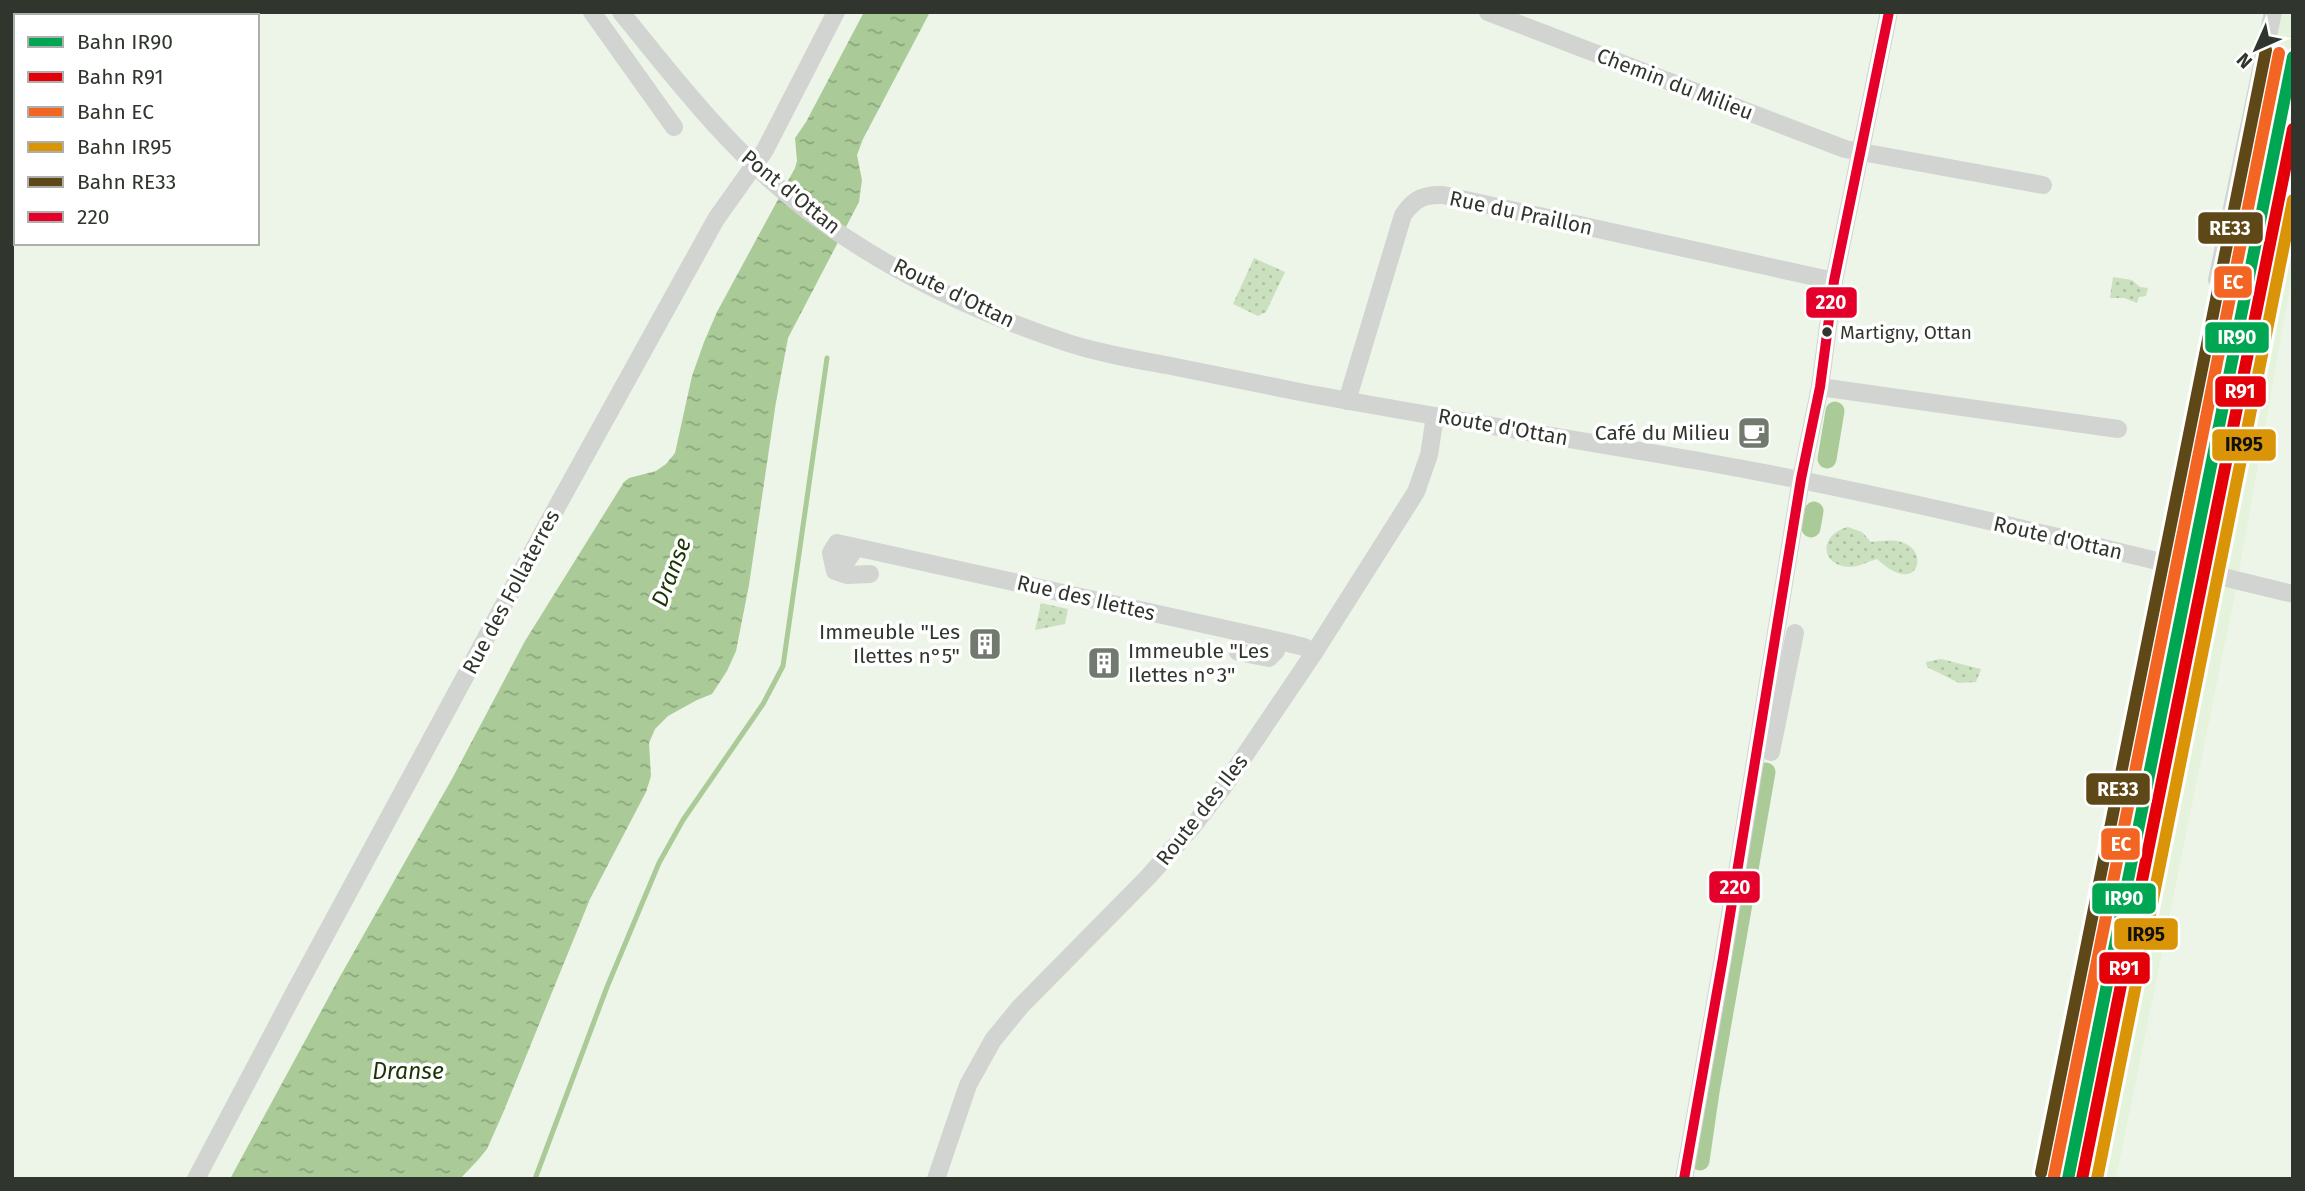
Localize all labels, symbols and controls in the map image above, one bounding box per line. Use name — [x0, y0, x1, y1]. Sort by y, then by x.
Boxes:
legend — [14, 14, 259, 245]
north arrow — [2221, 14, 2291, 84]
text: Bahn IR90 — [77, 29, 173, 55]
street label: Chemin du Milieu — [1593, 42, 1757, 126]
text: N — [2232, 48, 2257, 73]
text: Bahn R91 — [77, 64, 164, 90]
text: Bahn EC — [77, 99, 154, 125]
text: Bahn IR95 — [77, 134, 172, 160]
street label: Pont d'Ottan — [736, 144, 846, 240]
text: Bahn RE33 — [77, 169, 176, 195]
street label: Rue du Praillon — [1447, 185, 1595, 241]
text: 220 — [77, 204, 110, 230]
line badge: RE33 — [2197, 211, 2264, 245]
text: RE33 — [2209, 217, 2251, 240]
street label: Route d'Ottan — [889, 252, 1019, 334]
line badge: EC — [2213, 265, 2253, 299]
text: EC — [2223, 271, 2243, 294]
line badge: 220 — [1805, 286, 1858, 319]
text: 220 — [1816, 291, 1846, 314]
place label: Martigny, Ottan — [1840, 321, 1972, 344]
line badge: IR90 — [2204, 321, 2270, 354]
marker: Martigny, Ottan — [1820, 325, 1834, 339]
text: IR90 — [2218, 326, 2256, 349]
line badge: R91 — [2214, 375, 2267, 408]
text: R91 — [2225, 380, 2255, 403]
street label: Route d'Ottan — [1436, 403, 1570, 451]
cafe icon: Café du Milieu — [1735, 414, 1773, 452]
place label: Café du Milieu — [1595, 420, 1730, 446]
line badge: IR95 — [2211, 428, 2277, 462]
text: IR95 — [2225, 433, 2263, 456]
street label: Rue des Follaterres — [457, 505, 565, 679]
street label: Route d'Ottan — [1991, 511, 2125, 565]
water label: Dranse — [645, 533, 697, 610]
street label: Rue des Ilettes — [1014, 569, 1158, 627]
place label: Immeuble "Les Ilettes n°5" — [819, 619, 960, 669]
building icon: Immeuble "Les Ilettes n°5" — [966, 625, 1004, 663]
place label: Immeuble "Les Ilettes n°3" — [1128, 638, 1269, 688]
building icon: Immeuble "Les Ilettes n°3" — [1085, 644, 1123, 682]
street label: Route des Iles — [1150, 749, 1254, 871]
line badge: RE33 — [2085, 772, 2151, 806]
text: RE33 — [2097, 778, 2139, 801]
line badge: EC — [2100, 827, 2141, 861]
text: EC — [2111, 833, 2131, 856]
line badge: 220 — [1708, 870, 1761, 904]
text: 220 — [1720, 876, 1750, 899]
line badge: IR90 — [2091, 882, 2157, 915]
text: IR90 — [2105, 887, 2143, 910]
line badge: IR95 — [2113, 917, 2179, 951]
text: IR95 — [2127, 923, 2165, 946]
line badge: R91 — [2098, 951, 2151, 985]
text: R91 — [2109, 957, 2139, 980]
water label: Dranse — [372, 1057, 444, 1085]

